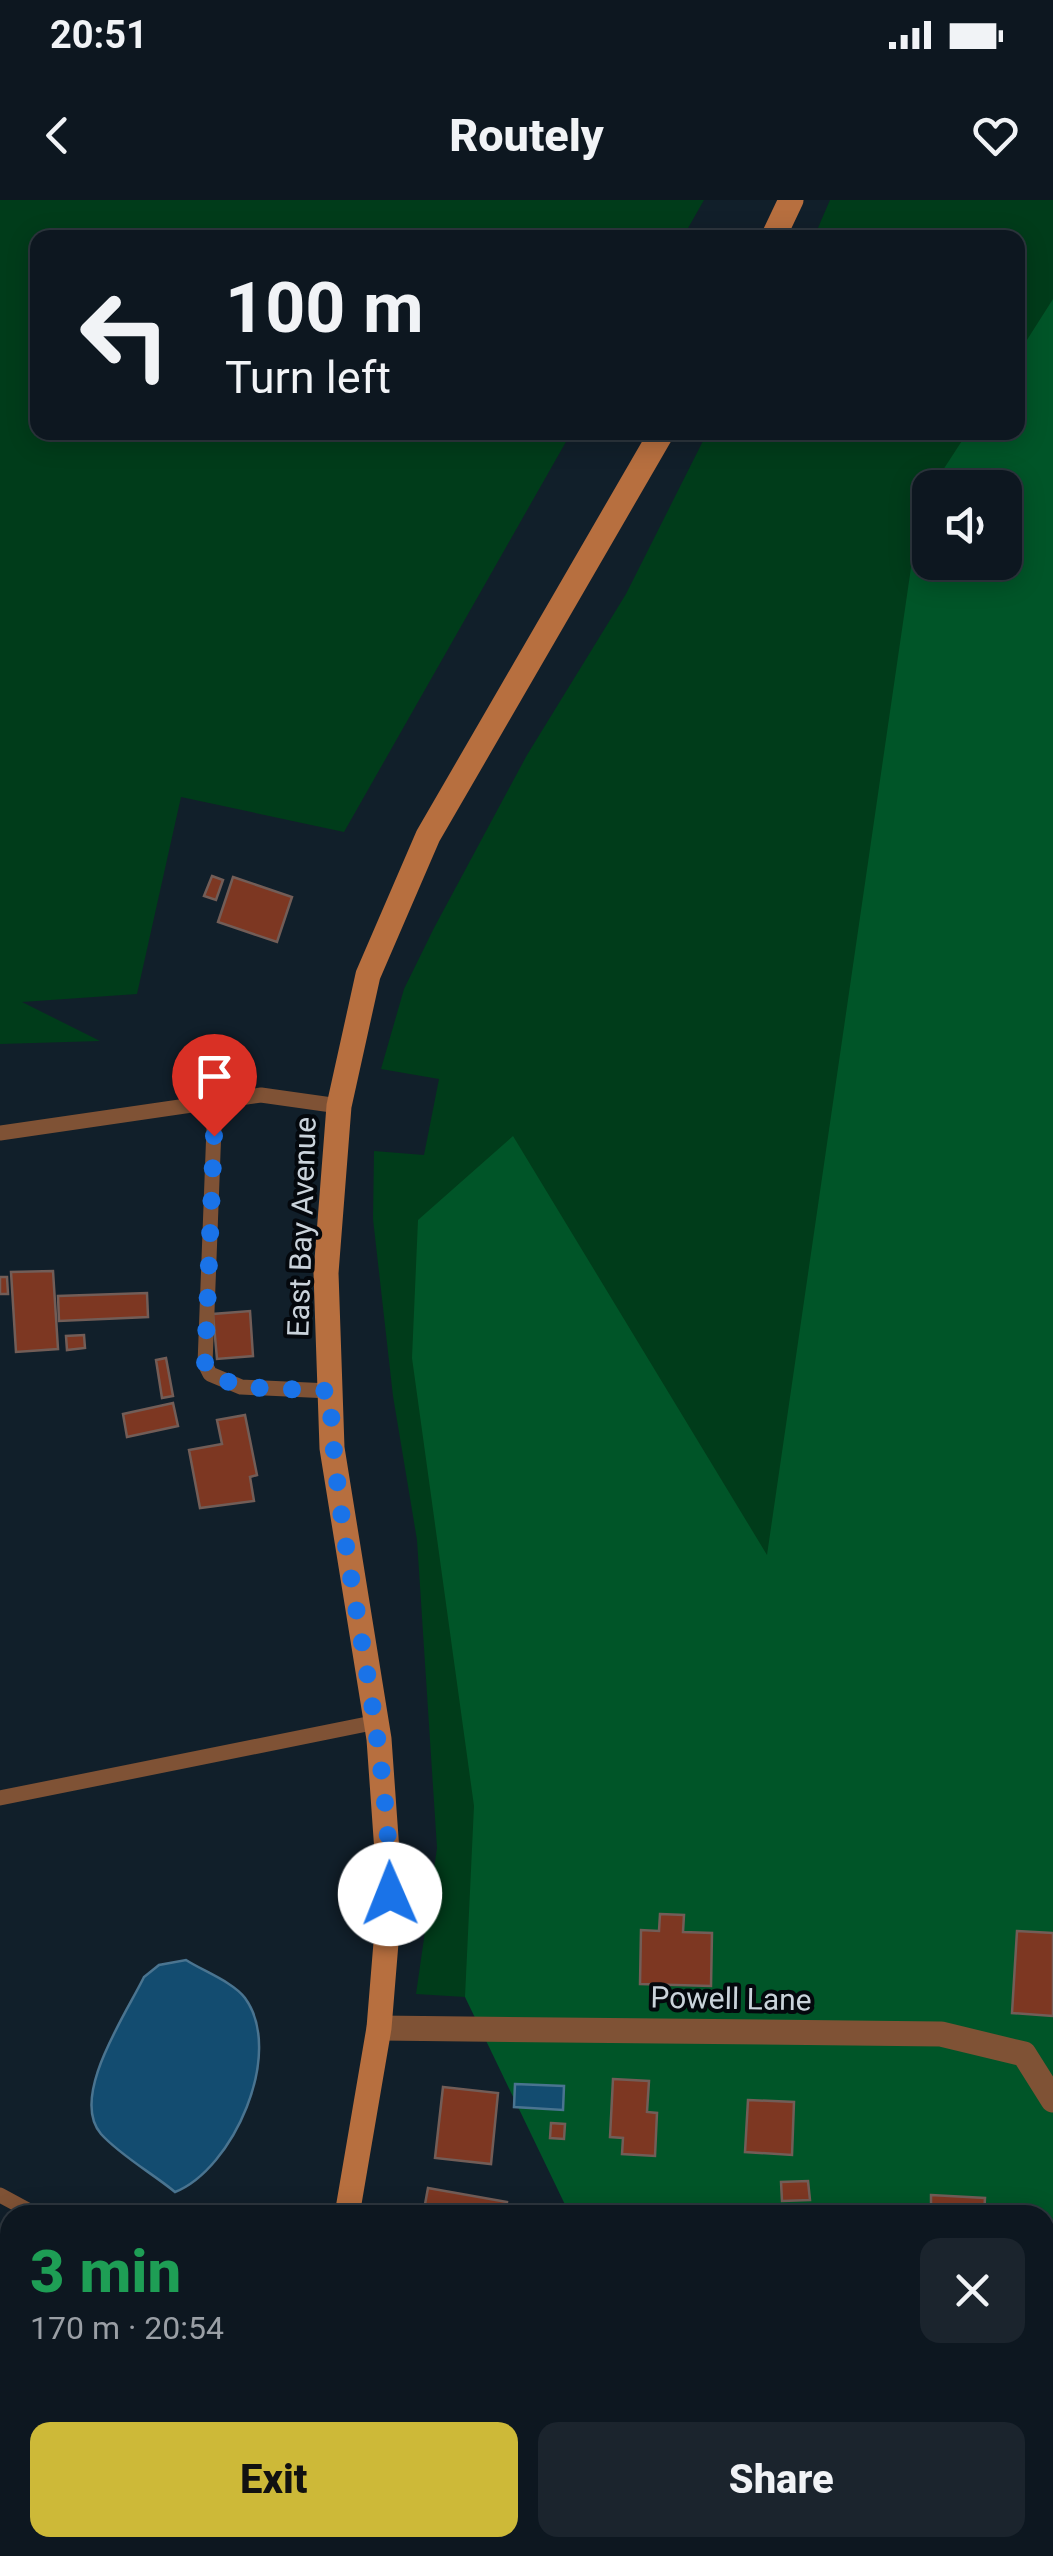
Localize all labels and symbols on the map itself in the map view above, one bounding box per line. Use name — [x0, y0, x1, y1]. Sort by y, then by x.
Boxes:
pin — [172, 1034, 257, 1137]
street label: East Bay Avenue — [280, 1116, 323, 1338]
position arrow — [338, 1842, 442, 1946]
street label: Powell Lane — [650, 1980, 812, 2017]

